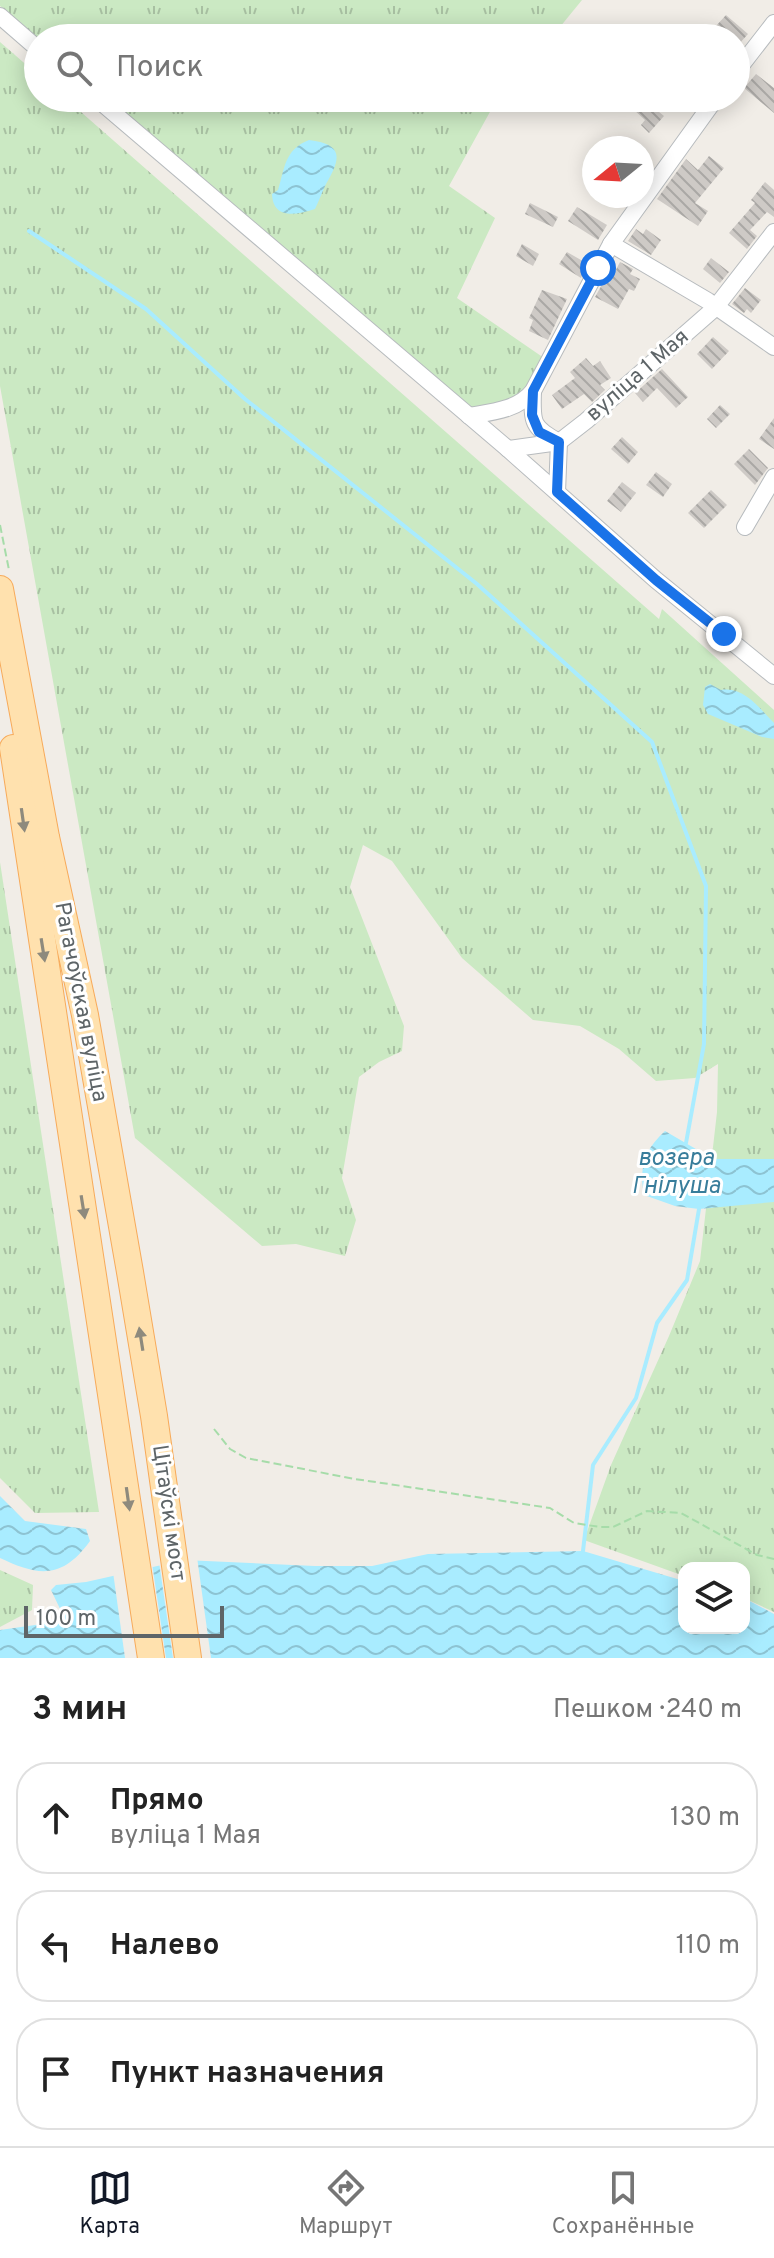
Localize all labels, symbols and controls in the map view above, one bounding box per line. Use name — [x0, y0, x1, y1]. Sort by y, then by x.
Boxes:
search box — [24, 24, 750, 112]
icon: search — [52, 46, 96, 90]
text: Поиск — [116, 50, 204, 87]
north arrow — [582, 136, 654, 208]
route start — [580, 250, 616, 286]
street label: вуліца 1 Мая — [581, 324, 695, 428]
route end — [706, 616, 742, 652]
one-way arrow — [17, 808, 30, 833]
street label: Рагачоўская вуліца — [47, 900, 113, 1104]
one-way arrow — [37, 938, 50, 963]
water label: возера Гнілуша — [632, 1144, 721, 1202]
one-way arrow — [77, 1195, 89, 1220]
one-way arrow — [135, 1327, 147, 1352]
street label: Цітаўскі мост — [145, 1443, 191, 1583]
one-way arrow — [122, 1487, 134, 1512]
map controls — [678, 1562, 750, 1634]
button: layers — [678, 1562, 750, 1634]
scale bar — [24, 1602, 224, 1638]
text: 100 m — [36, 1606, 96, 1633]
text: 3 мин — [32, 1689, 127, 1732]
text: Пешком · 240 m — [553, 1694, 742, 1727]
text: Прямо — [110, 1783, 204, 1820]
icon: ahead — [34, 1796, 78, 1840]
text: 130 m — [670, 1802, 740, 1835]
text: вуліца 1 Мая — [110, 1820, 261, 1853]
icon: left — [34, 1924, 78, 1968]
text: Налево — [110, 1928, 219, 1965]
text: 110 m — [676, 1930, 740, 1963]
icon: arrive — [34, 2052, 78, 2096]
text: Пункт назначения — [110, 2056, 384, 2093]
tab: Карта — [80, 2166, 140, 2241]
tab: Маршрут — [299, 2166, 393, 2241]
tab: Сохранённые — [552, 2166, 694, 2241]

